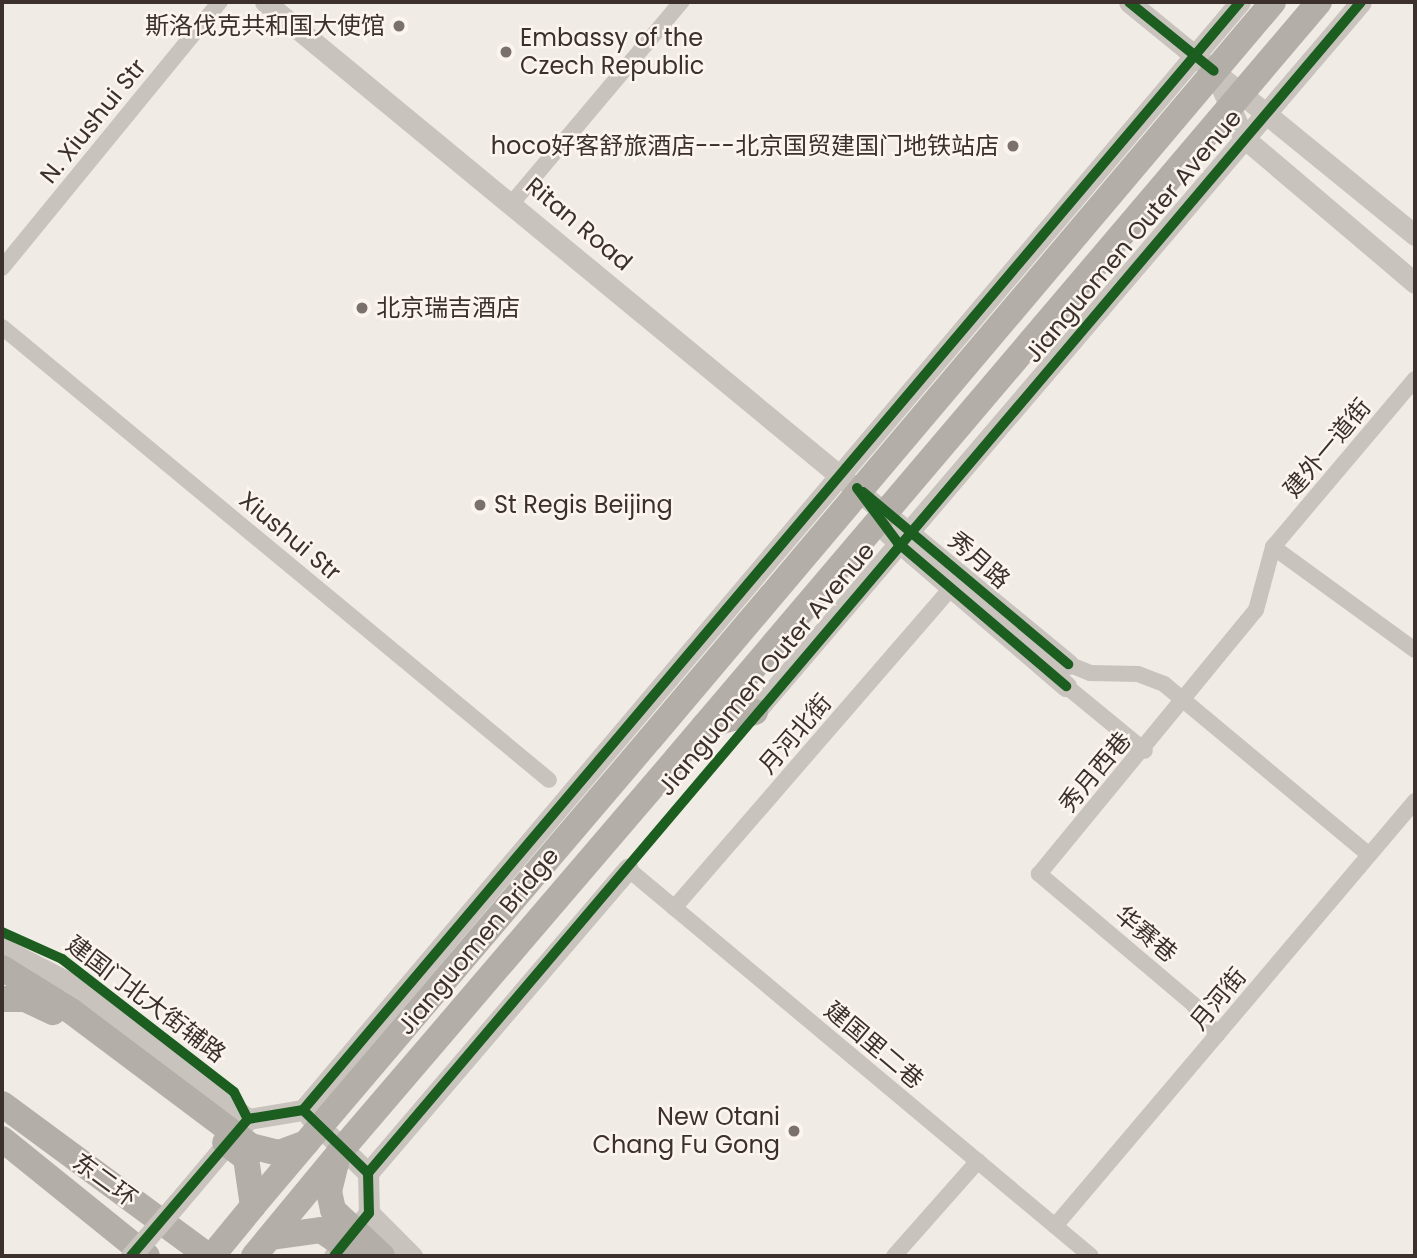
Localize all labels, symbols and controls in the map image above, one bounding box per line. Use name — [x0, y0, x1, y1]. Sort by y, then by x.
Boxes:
place label: 斯洛伐克共和国大使馆 — [145, 12, 385, 40]
marker: 斯洛伐克共和国大使馆 — [391, 18, 407, 34]
place label: Embassy of the Czech Republic — [520, 24, 704, 80]
marker: Embassy of the Czech Republic — [498, 44, 514, 60]
street label: N. Xiushui Str — [34, 53, 152, 189]
street label: Jianguomen Outer Avenue — [1019, 103, 1247, 369]
place label: hoco好客舒旅酒店---北京国贸建国门地铁站店 — [491, 132, 999, 160]
marker: hoco好客舒旅酒店---北京国贸建国门地铁站店 — [1005, 138, 1021, 154]
street label: Ritan Road — [520, 171, 638, 277]
place label: 北京瑞吉酒店 — [376, 294, 520, 322]
marker: 北京瑞吉酒店 — [354, 300, 370, 316]
street label: 建外一道街 — [1277, 393, 1377, 503]
street label: Xiushui Str — [233, 485, 347, 587]
place label: St Regis Beijing — [494, 491, 673, 519]
marker: St Regis Beijing — [472, 497, 488, 513]
street label: 秀月路 — [942, 526, 1016, 594]
street label: Jianguomen Outer Avenue — [652, 536, 880, 802]
street label: 月河北街 — [753, 688, 837, 780]
street label: 秀月西巷 — [1053, 726, 1137, 818]
street label: Jianguomen Bridge — [391, 842, 565, 1040]
street label: 华赛巷 — [1109, 900, 1183, 968]
street label: 建国门北大街辅路 — [61, 930, 231, 1068]
street label: 月河街 — [1184, 962, 1252, 1036]
street label: 建国里二巷 — [819, 995, 929, 1095]
place label: New Otani Chang Fu Gong — [592, 1103, 780, 1159]
marker: New Otani Chang Fu Gong — [786, 1123, 802, 1139]
street label: 东二环 — [67, 1147, 143, 1213]

